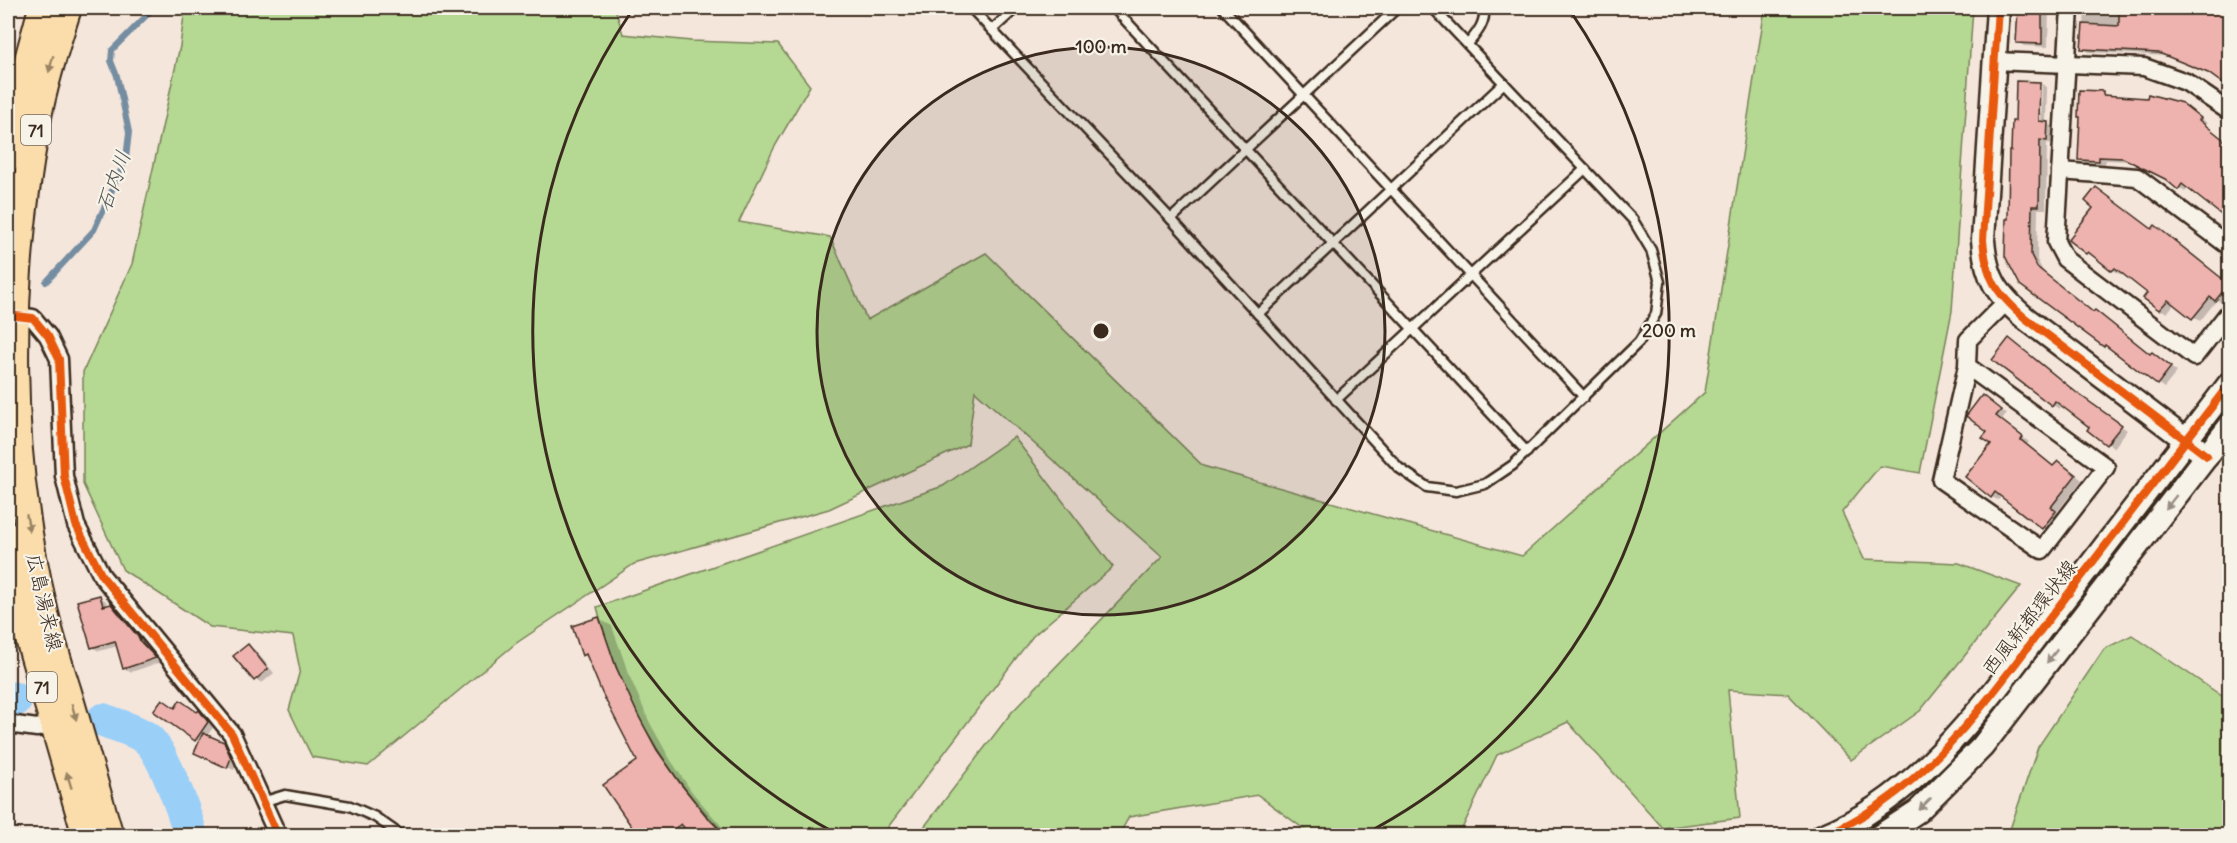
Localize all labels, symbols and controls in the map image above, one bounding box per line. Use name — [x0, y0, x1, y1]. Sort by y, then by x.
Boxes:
text: 100 m — [1076, 35, 1127, 58]
one-way arrow — [46, 55, 55, 73]
road number: 71 — [21, 115, 51, 145]
water label: 石内川 — [90, 147, 136, 215]
text: 200 m — [1642, 319, 1696, 342]
centre of rings — [1091, 321, 1111, 341]
one-way arrow — [2166, 495, 2178, 510]
one-way arrow — [24, 513, 33, 532]
street label: 広島湯来線 — [22, 550, 68, 654]
street label: 西風新都環状線 — [1976, 554, 2082, 680]
one-way arrow — [2046, 649, 2058, 664]
road number: 71 — [27, 672, 57, 702]
one-way arrow — [70, 703, 79, 721]
one-way arrow — [64, 771, 73, 789]
one-way arrow — [1918, 797, 1932, 811]

